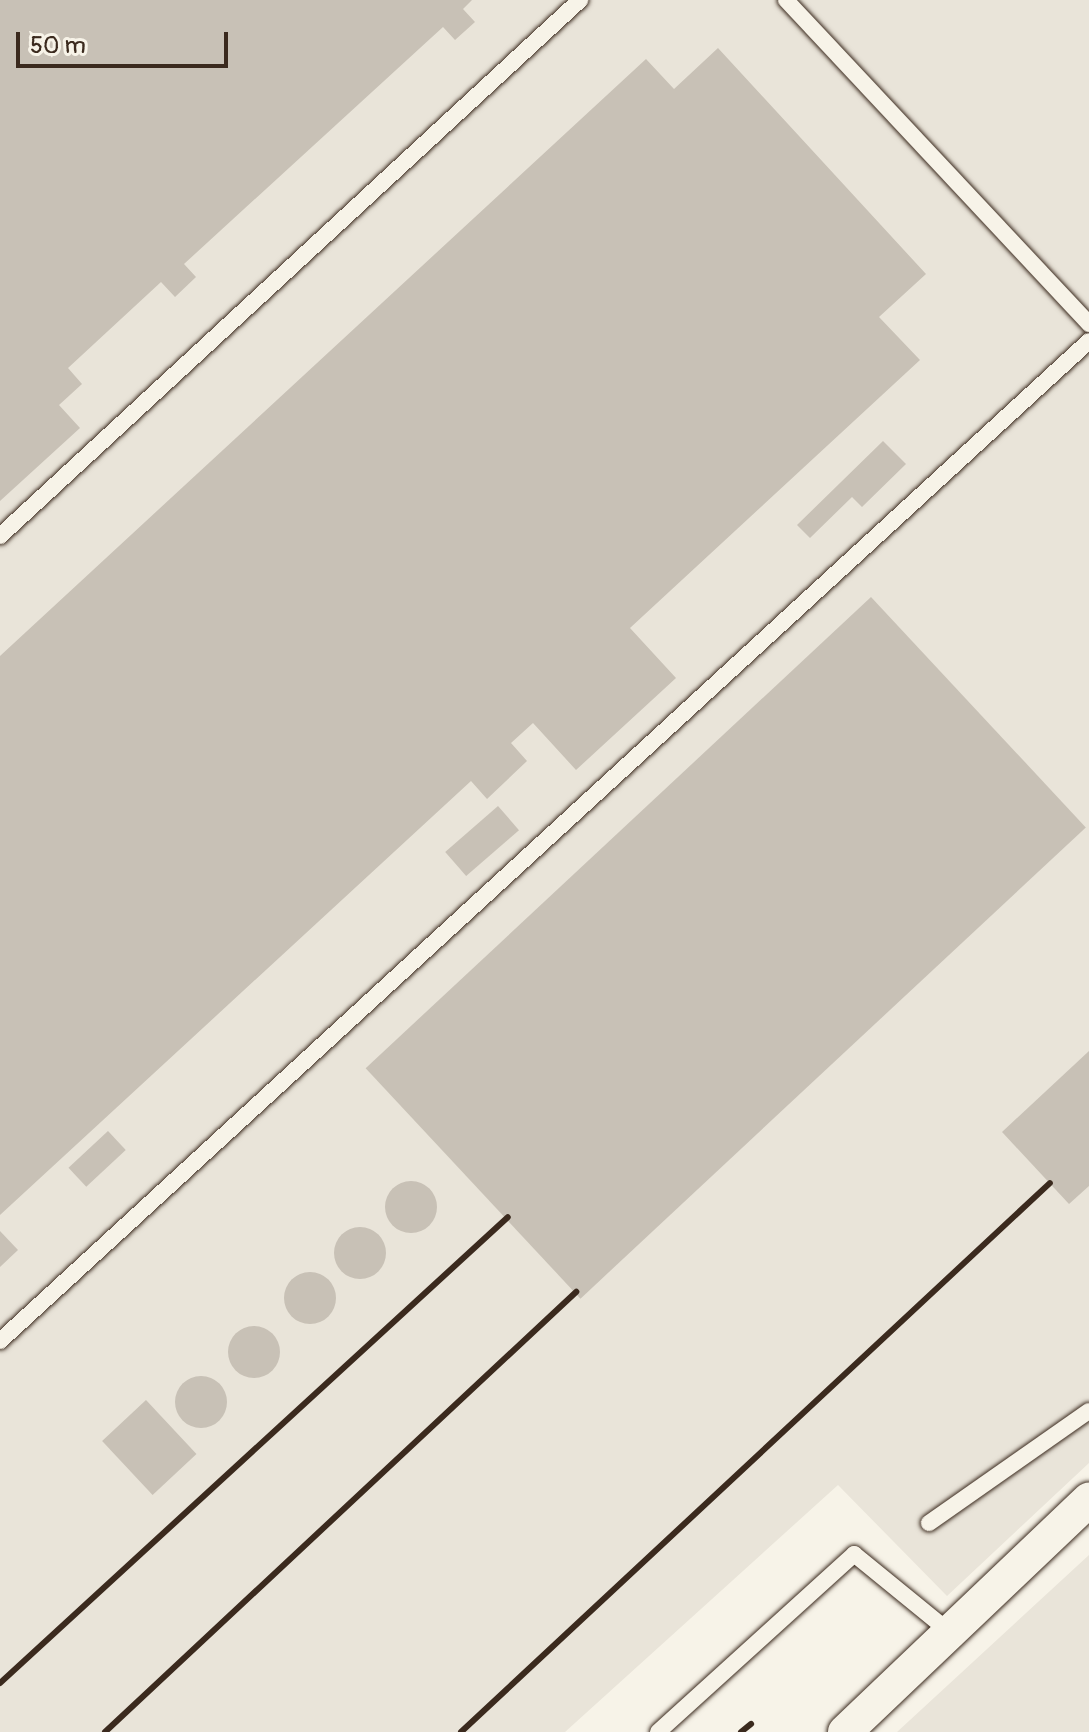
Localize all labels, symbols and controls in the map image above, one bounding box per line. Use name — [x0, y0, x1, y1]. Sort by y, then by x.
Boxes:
scale bar — [20, 16, 232, 66]
text: 50 m — [30, 31, 86, 60]

